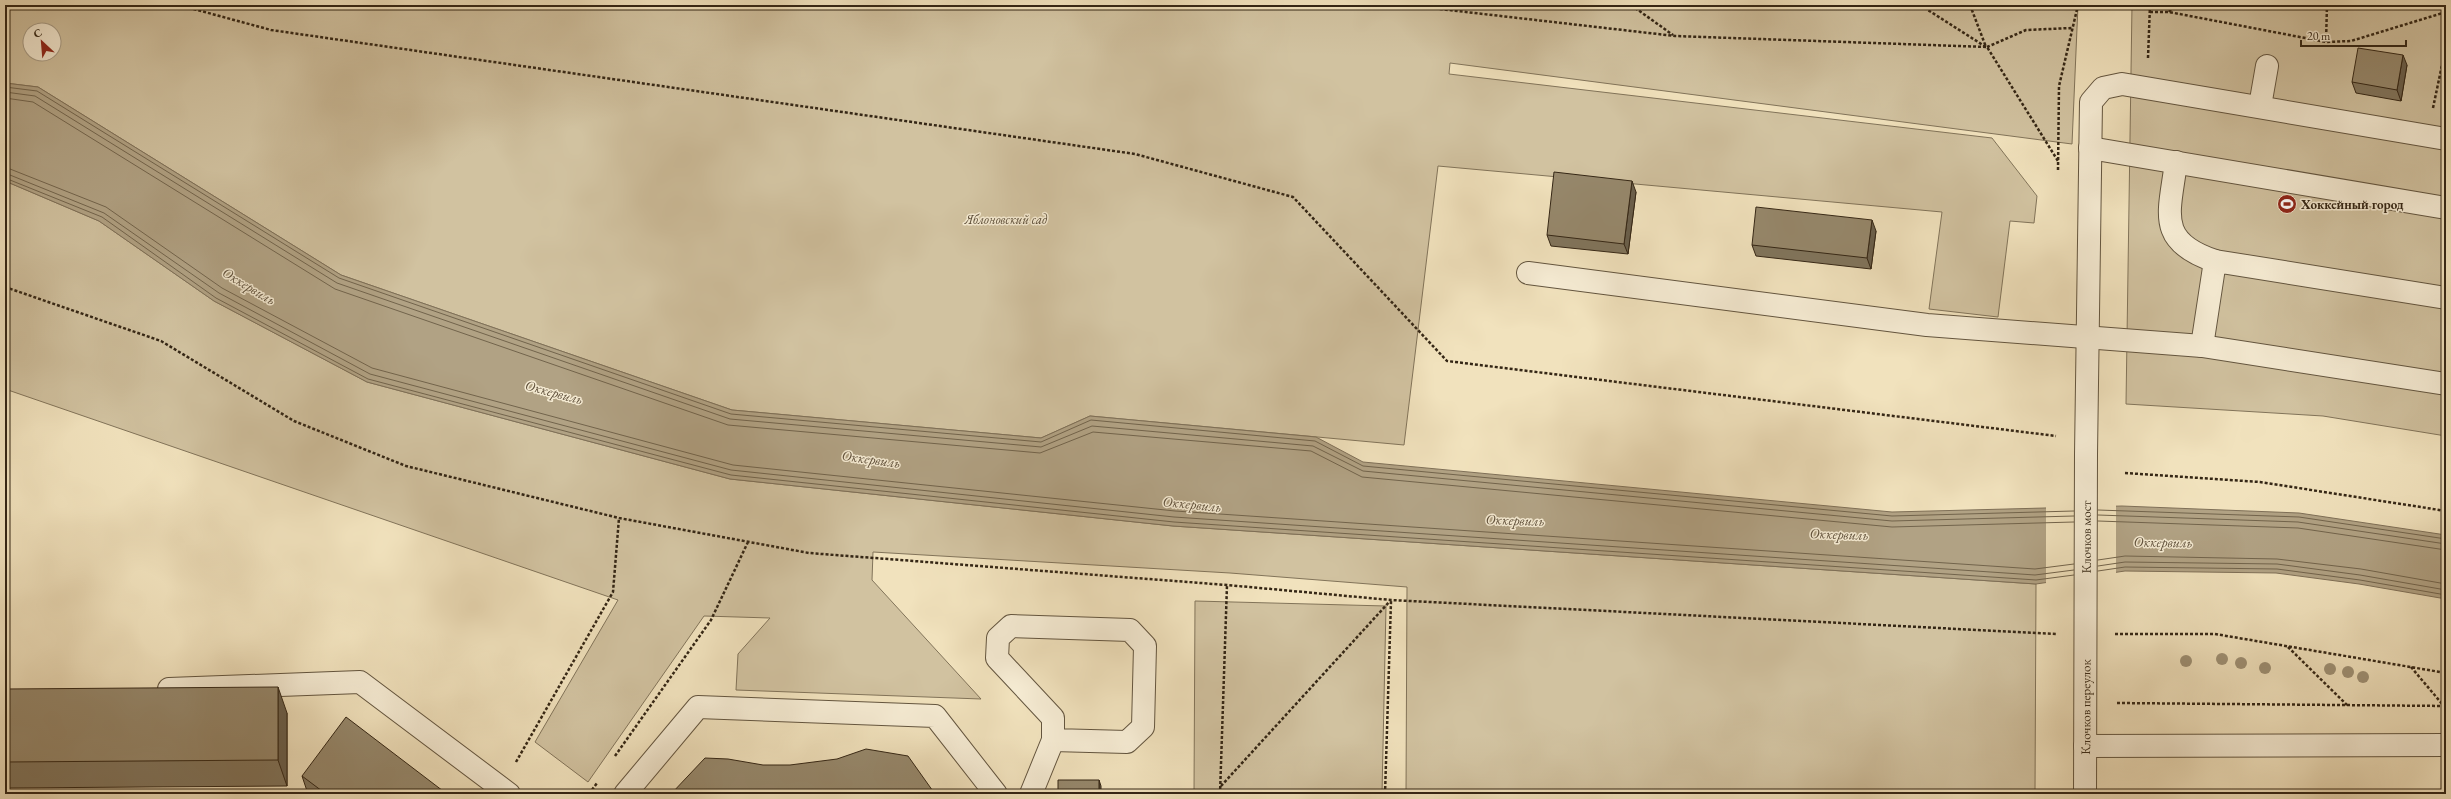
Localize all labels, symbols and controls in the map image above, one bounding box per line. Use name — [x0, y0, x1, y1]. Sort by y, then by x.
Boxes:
north arrow — [22, 22, 62, 62]
scale bar — [2301, 22, 2406, 48]
text: С — [31, 25, 44, 41]
text: 20 m — [2307, 28, 2331, 44]
sports icon: Хоккейный город — [2276, 193, 2298, 215]
place label: Хоккейный город — [2300, 196, 2404, 213]
park label: Яблоновский сад — [964, 211, 1048, 228]
water label: Оккервиль — [219, 263, 279, 309]
water label: Оккервиль — [523, 376, 585, 408]
water label: Оккервиль — [841, 446, 902, 472]
water label: Оккервиль — [1162, 492, 1222, 516]
street label: Клочков мост — [2077, 500, 2094, 573]
water label: Оккервиль — [1485, 510, 1545, 530]
water label: Оккервиль — [1809, 524, 1869, 544]
water label: Оккервиль — [2133, 532, 2193, 552]
street label: Клочков переулок — [2077, 658, 2094, 755]

